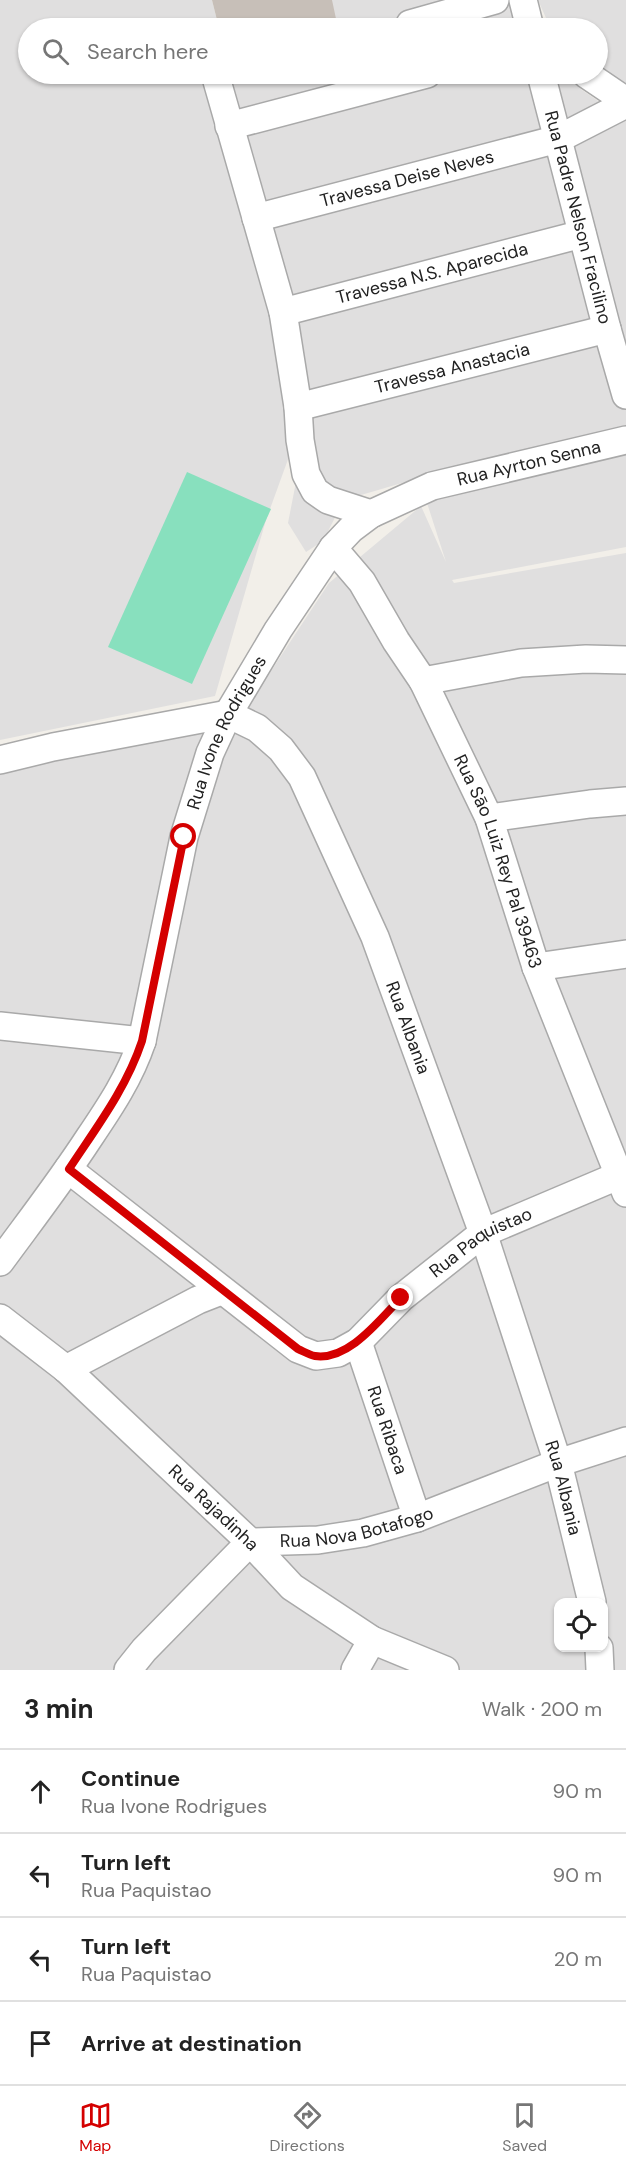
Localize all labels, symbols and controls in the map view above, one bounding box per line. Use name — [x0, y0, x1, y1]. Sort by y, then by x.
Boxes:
search box — [18, 18, 608, 84]
icon: search — [39, 35, 72, 68]
text: Search here — [87, 37, 208, 66]
street label: Rua Padre Nelson Fracilino — [539, 108, 617, 327]
street label: Travessa Deise Neves — [317, 144, 496, 213]
street label: Travessa N.S. Aparecida — [334, 237, 531, 310]
street label: Travessa Anastacia — [372, 337, 532, 399]
street label: Rua Ayrton Senna — [455, 434, 603, 492]
street label: Rua Ivone Rodrigues — [181, 651, 272, 813]
street label: Rua Sāo Luiz Rey Pal 39463 — [448, 750, 548, 971]
route start — [170, 823, 196, 849]
street label: Rua Albania — [380, 978, 436, 1077]
street label: Rua Paquistao — [424, 1202, 536, 1283]
route end — [387, 1284, 413, 1310]
street label: Rua Ribaca — [362, 1383, 414, 1478]
street label: Rua Albania — [539, 1437, 587, 1538]
street label: Rua Rajadinha — [163, 1459, 264, 1556]
street label: Rua Nova Botafogo — [279, 1501, 437, 1553]
map controls — [554, 1598, 608, 1652]
button: locate — [554, 1598, 608, 1652]
text: 3 min — [24, 1692, 93, 1726]
text: Walk · 200 m — [482, 1696, 602, 1722]
text: Continue — [81, 1764, 180, 1793]
icon: ahead — [24, 1775, 57, 1808]
text: 90 m — [553, 1778, 602, 1804]
text: Rua Ivone Rodrigues — [81, 1793, 267, 1819]
text: Turn left — [81, 1848, 171, 1877]
icon: left — [24, 1859, 57, 1892]
text: 90 m — [553, 1862, 602, 1888]
text: Rua Paquistao — [81, 1877, 212, 1903]
text: Turn left — [81, 1932, 171, 1961]
icon: left — [24, 1943, 57, 1976]
text: 20 m — [554, 1946, 602, 1972]
text: Rua Paquistao — [81, 1961, 212, 1987]
icon: arrive — [24, 2027, 57, 2060]
text: Arrive at destination — [81, 2029, 302, 2058]
tab: Map — [79, 2099, 112, 2156]
tab: Directions — [269, 2099, 345, 2156]
tab: Saved — [502, 2099, 547, 2156]

